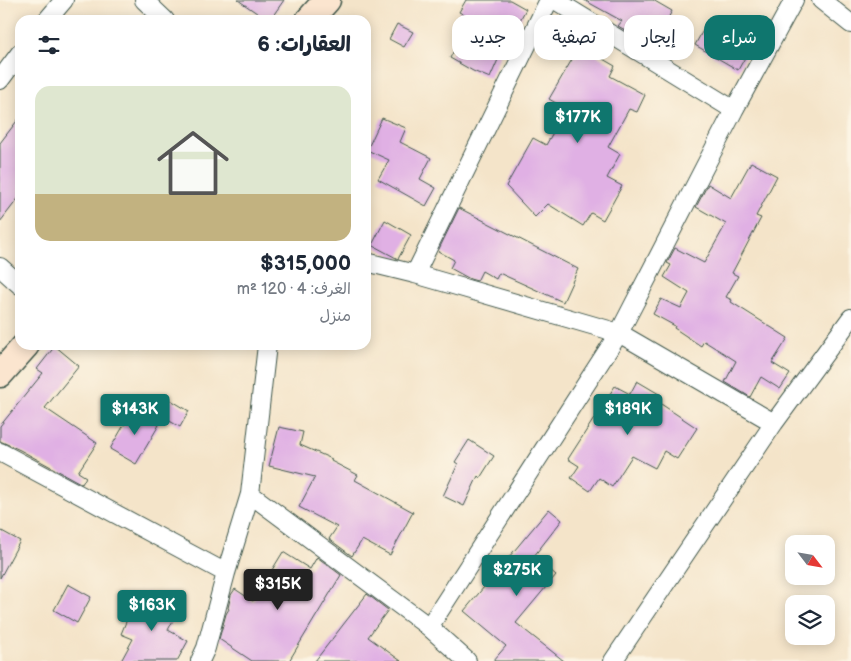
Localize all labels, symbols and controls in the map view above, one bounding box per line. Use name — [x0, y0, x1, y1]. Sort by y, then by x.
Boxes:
chip: جديد — [452, 15, 524, 60]
chip: تصفية — [534, 15, 614, 60]
chip: إيجار — [624, 15, 694, 60]
chip: شراء — [704, 15, 775, 60]
icon: filters — [35, 31, 63, 59]
text: العقارات: 6 — [257, 32, 351, 57]
pin: $177K — [543, 102, 613, 144]
text: $177K — [555, 108, 601, 127]
icon: home — [148, 118, 238, 208]
text: $315,000 — [260, 251, 351, 276]
text: الغرف: 4 · 120 m² — [237, 280, 351, 299]
text: منزل — [319, 307, 351, 326]
pin: $143K — [100, 394, 170, 436]
pin: $189K — [593, 394, 663, 436]
text: $143K — [112, 400, 158, 419]
text: $189K — [604, 400, 652, 419]
north arrow — [785, 535, 835, 585]
map controls — [785, 535, 835, 645]
pin: $275K — [482, 554, 552, 597]
text: $275K — [493, 561, 541, 580]
pin: $315K — [243, 568, 313, 611]
text: $315K — [255, 575, 301, 594]
pin: $163K — [117, 590, 187, 632]
button: layers — [785, 595, 835, 645]
text: $163K — [128, 596, 176, 615]

